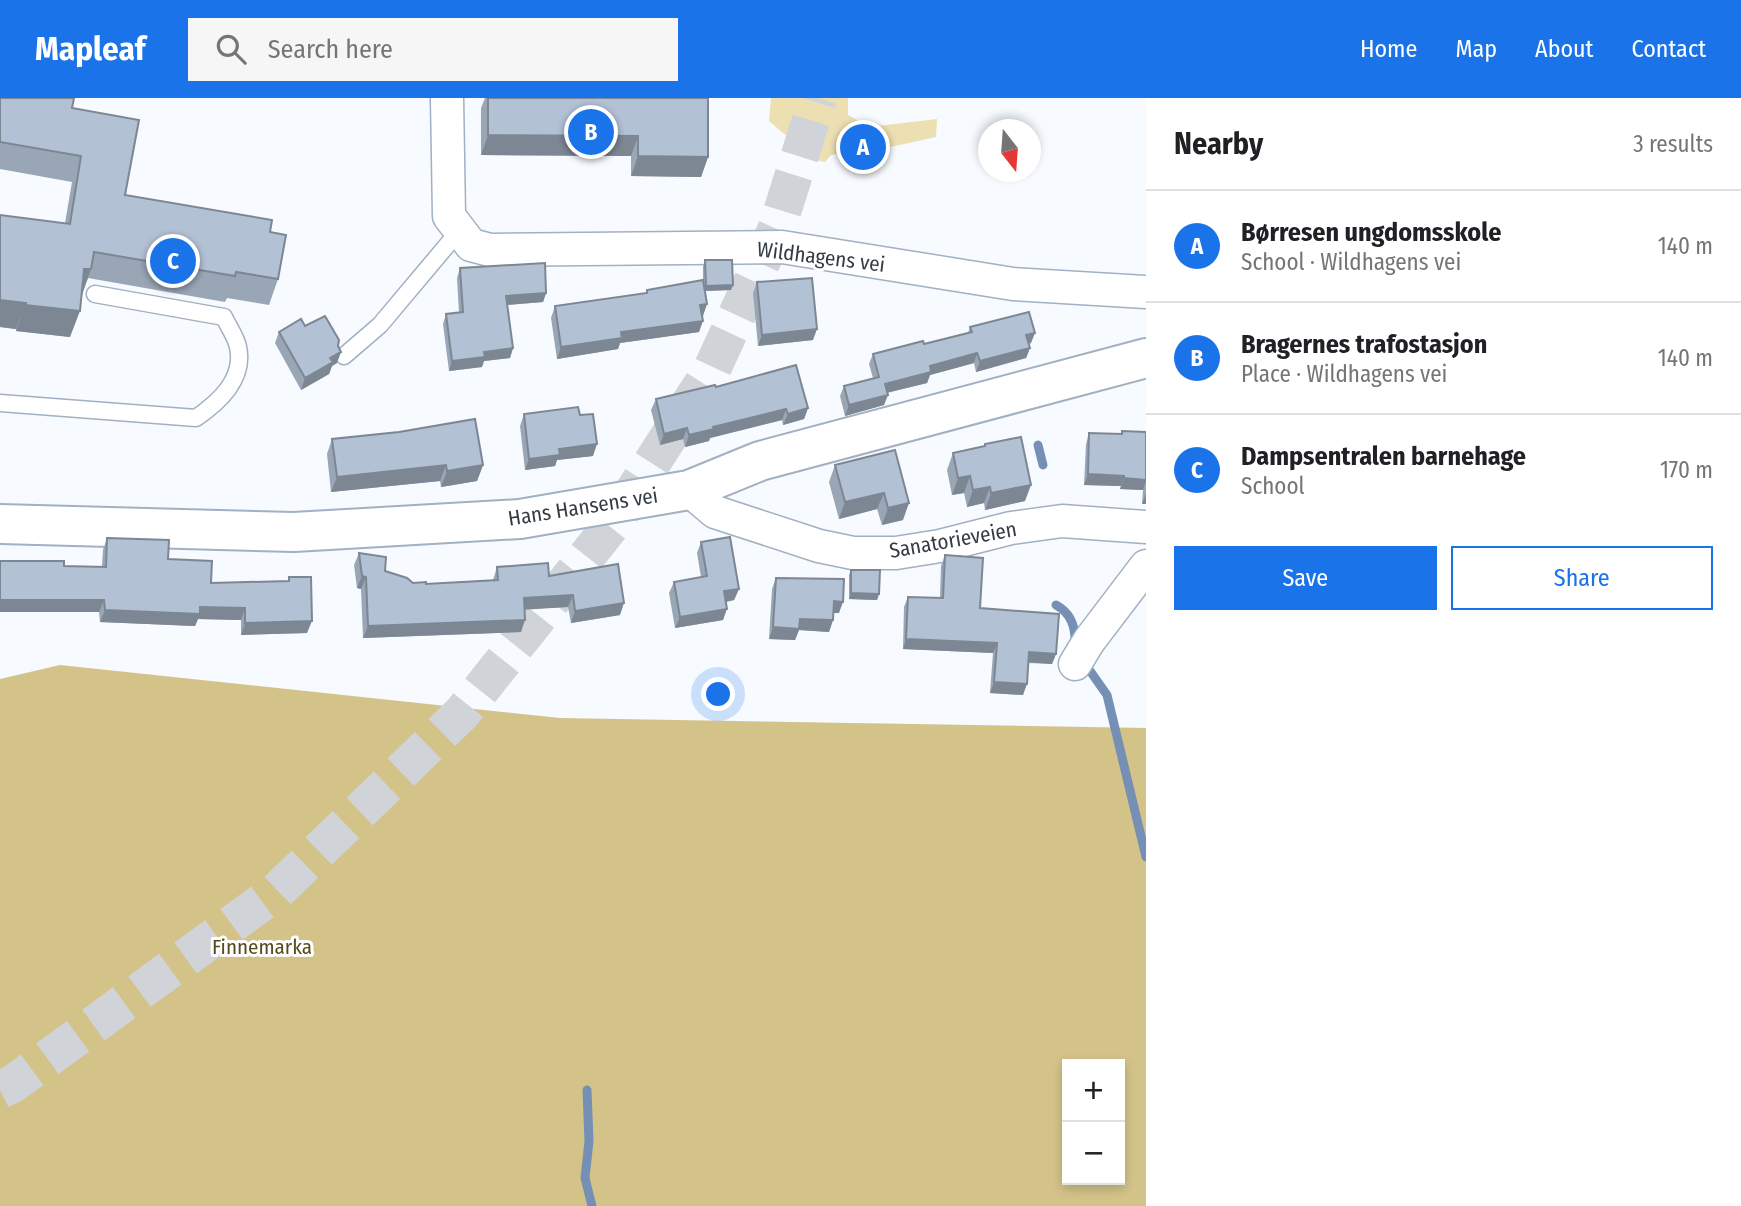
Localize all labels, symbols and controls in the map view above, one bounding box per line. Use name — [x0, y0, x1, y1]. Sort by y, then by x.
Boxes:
search box — [188, 18, 678, 81]
text: Mapleaf — [35, 29, 146, 69]
icon: search — [212, 30, 250, 68]
text: Search here — [268, 34, 393, 65]
text: Home — [1360, 35, 1417, 63]
text: Map — [1455, 35, 1497, 63]
text: About — [1535, 35, 1593, 63]
text: Contact — [1631, 35, 1706, 63]
pin: B — [568, 106, 614, 158]
north arrow — [978, 119, 1041, 182]
pin: A — [840, 121, 886, 173]
text: Nearby — [1174, 126, 1263, 162]
text: 3 results — [1633, 130, 1713, 158]
text: Børresen ungdomsskole — [1241, 217, 1501, 248]
text: A — [1191, 232, 1203, 260]
text: 140 m — [1658, 232, 1713, 260]
pin: C — [150, 235, 196, 287]
street label: Wildhagens vei — [756, 236, 886, 278]
text: School · Wildhagens vei — [1241, 248, 1461, 276]
text: Bragernes trafostasjon — [1241, 329, 1487, 360]
text: B — [1191, 344, 1203, 372]
text: 140 m — [1658, 344, 1713, 372]
text: Place · Wildhagens vei — [1241, 360, 1447, 388]
text: Dampsentralen barnehage — [1241, 441, 1526, 472]
text: C — [1191, 456, 1203, 484]
text: 170 m — [1660, 456, 1713, 484]
text: School — [1241, 472, 1305, 500]
street label: Hans Hansens vei — [506, 482, 660, 532]
street label: Sanatorieveien — [887, 516, 1019, 564]
button: Save — [1174, 546, 1437, 610]
button: Share — [1451, 546, 1713, 610]
your location — [701, 677, 735, 711]
park label: Finnemarka — [212, 934, 312, 960]
map controls — [1062, 1059, 1125, 1185]
button: + — [1062, 1059, 1125, 1122]
button: − — [1062, 1122, 1125, 1185]

